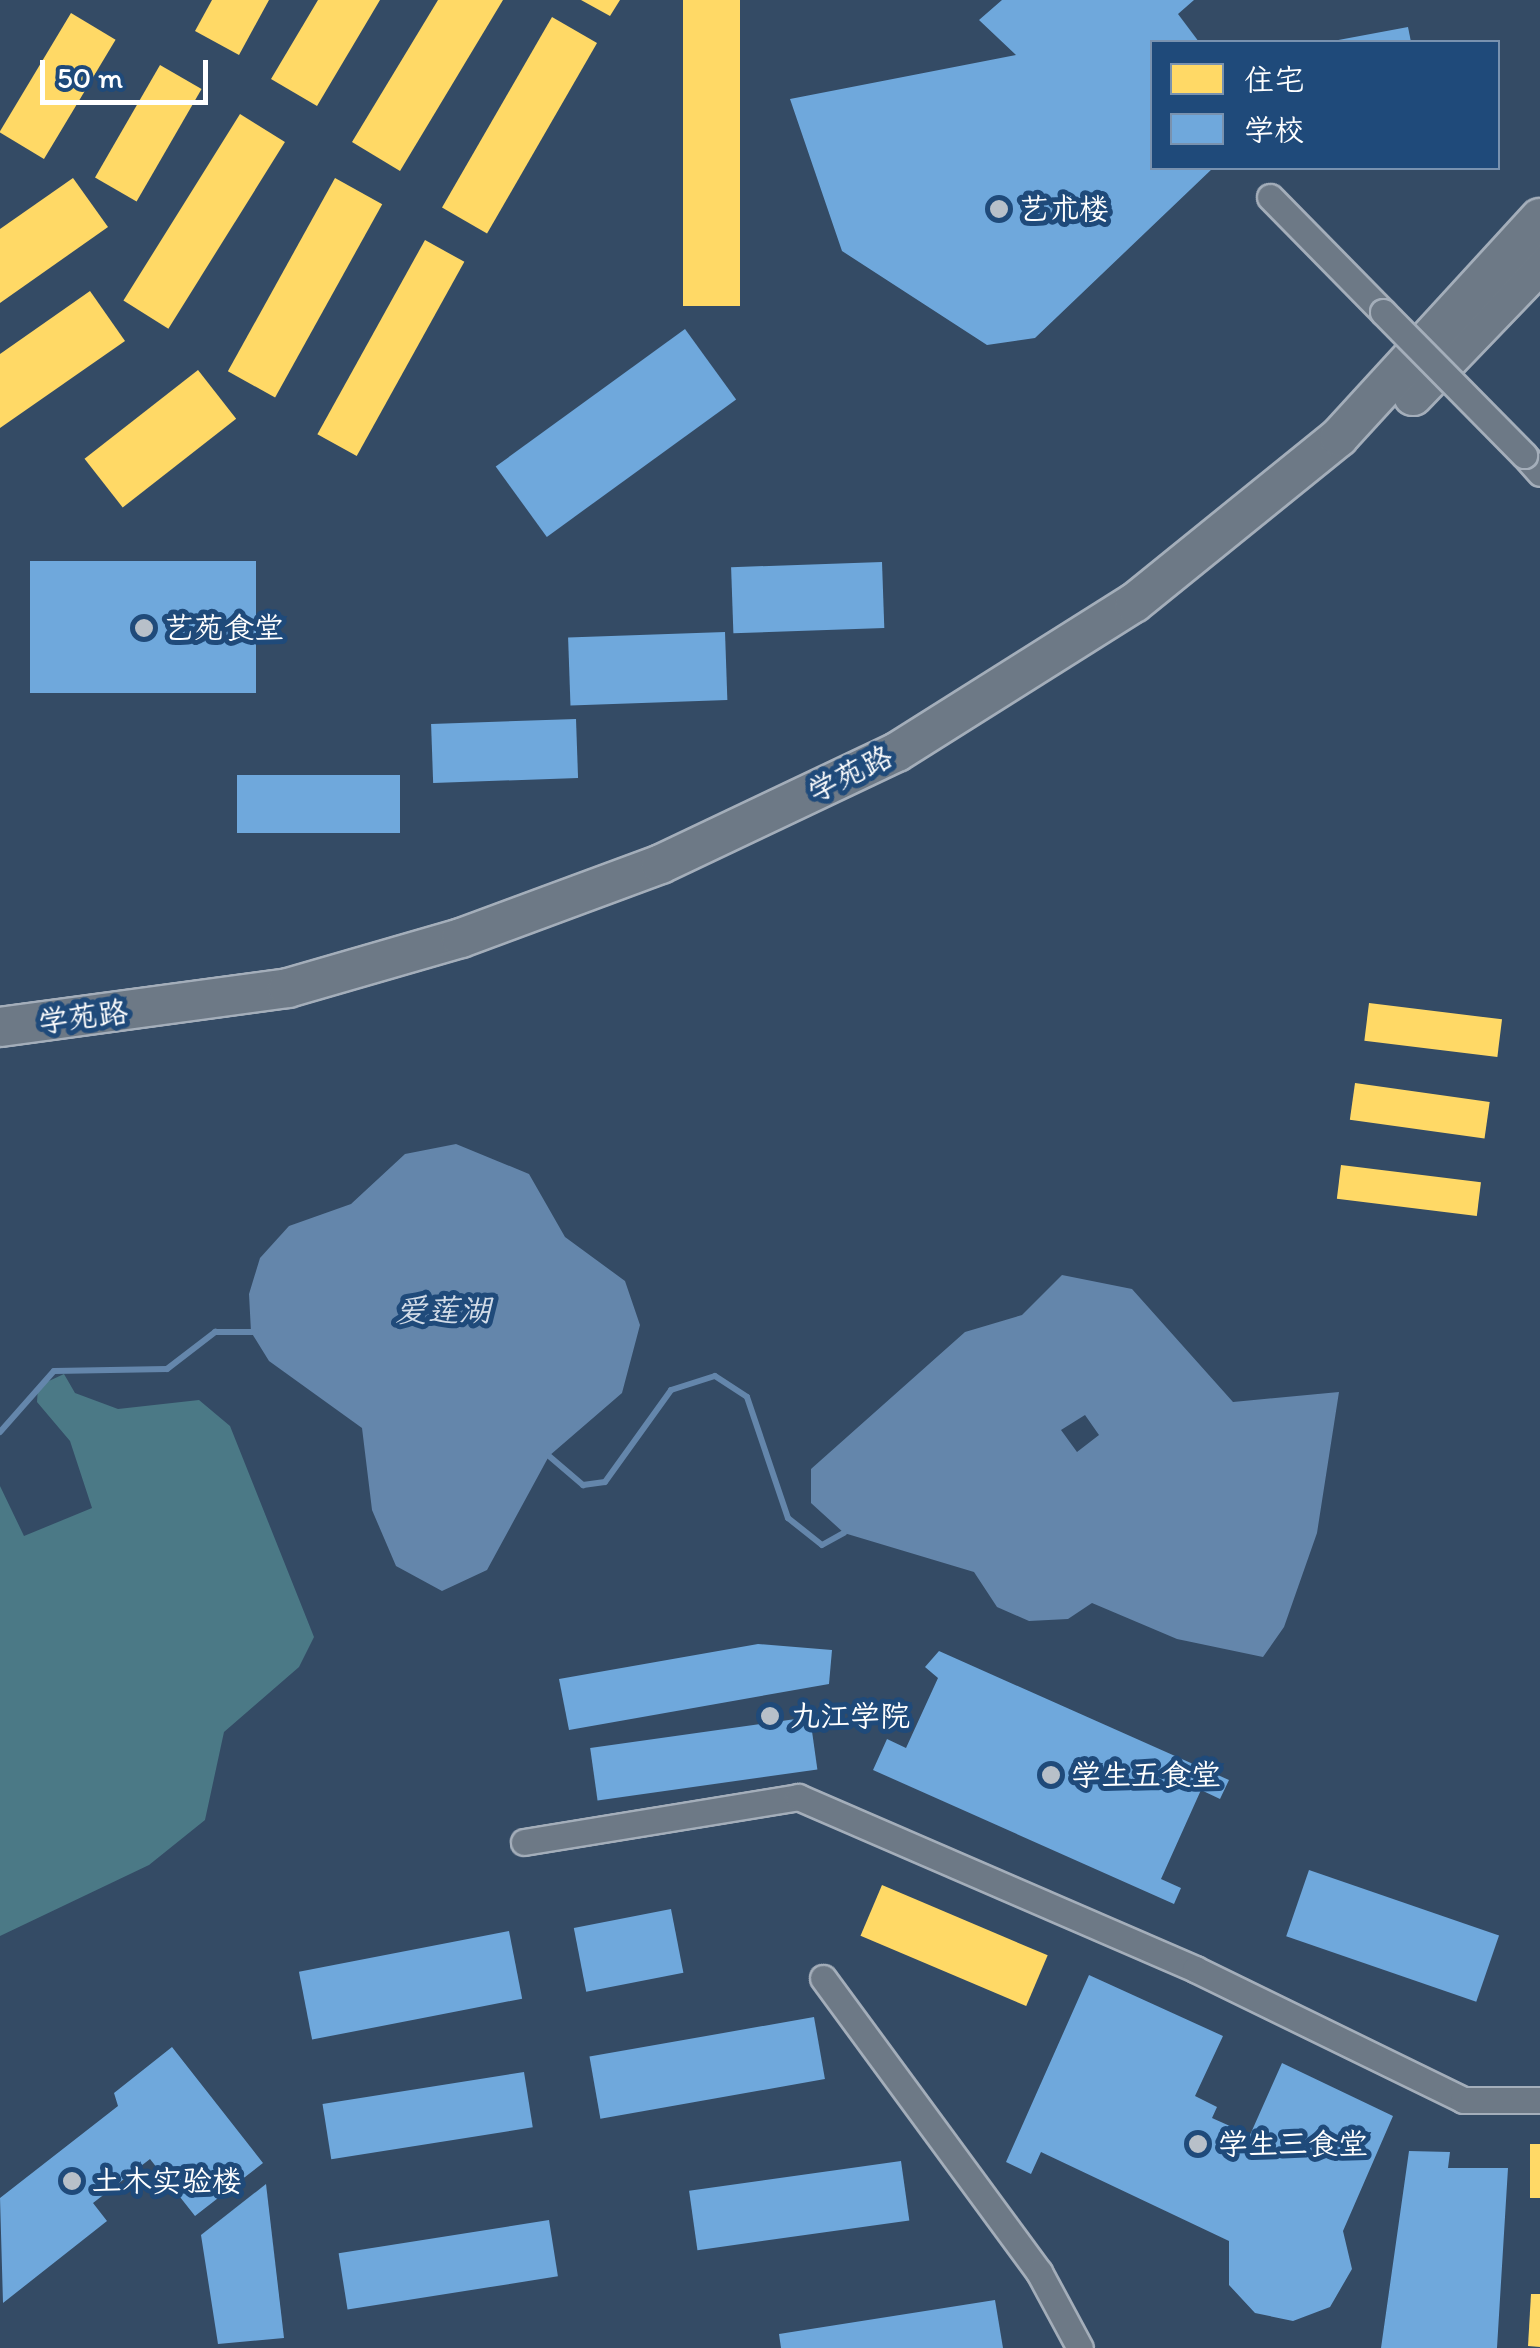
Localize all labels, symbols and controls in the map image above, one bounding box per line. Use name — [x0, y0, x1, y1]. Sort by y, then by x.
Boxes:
scale bar — [45, 40, 212, 102]
legend — [1150, 40, 1500, 170]
text: 50 m — [57, 59, 123, 96]
text: 住宅 — [1244, 61, 1304, 98]
text: 学校 — [1244, 111, 1304, 148]
place label: 艺术楼 — [1019, 191, 1109, 227]
marker: 艺术楼 — [988, 198, 1010, 220]
place label: 艺苑食堂 — [164, 610, 284, 646]
marker: 艺苑食堂 — [133, 617, 155, 639]
street label: 学苑路 — [802, 738, 898, 810]
street label: 学苑路 — [36, 994, 130, 1040]
water label: 爱莲湖 — [395, 1291, 491, 1329]
place label: 九江学院 — [790, 1698, 910, 1734]
marker: 九江学院 — [759, 1705, 781, 1727]
place label: 学生五食堂 — [1071, 1757, 1221, 1793]
marker: 学生五食堂 — [1040, 1764, 1062, 1786]
place label: 学生三食堂 — [1218, 2126, 1368, 2162]
marker: 学生三食堂 — [1187, 2133, 1209, 2155]
place label: 土木实验楼 — [92, 2163, 242, 2199]
marker: 土木实验楼 — [61, 2170, 83, 2192]

